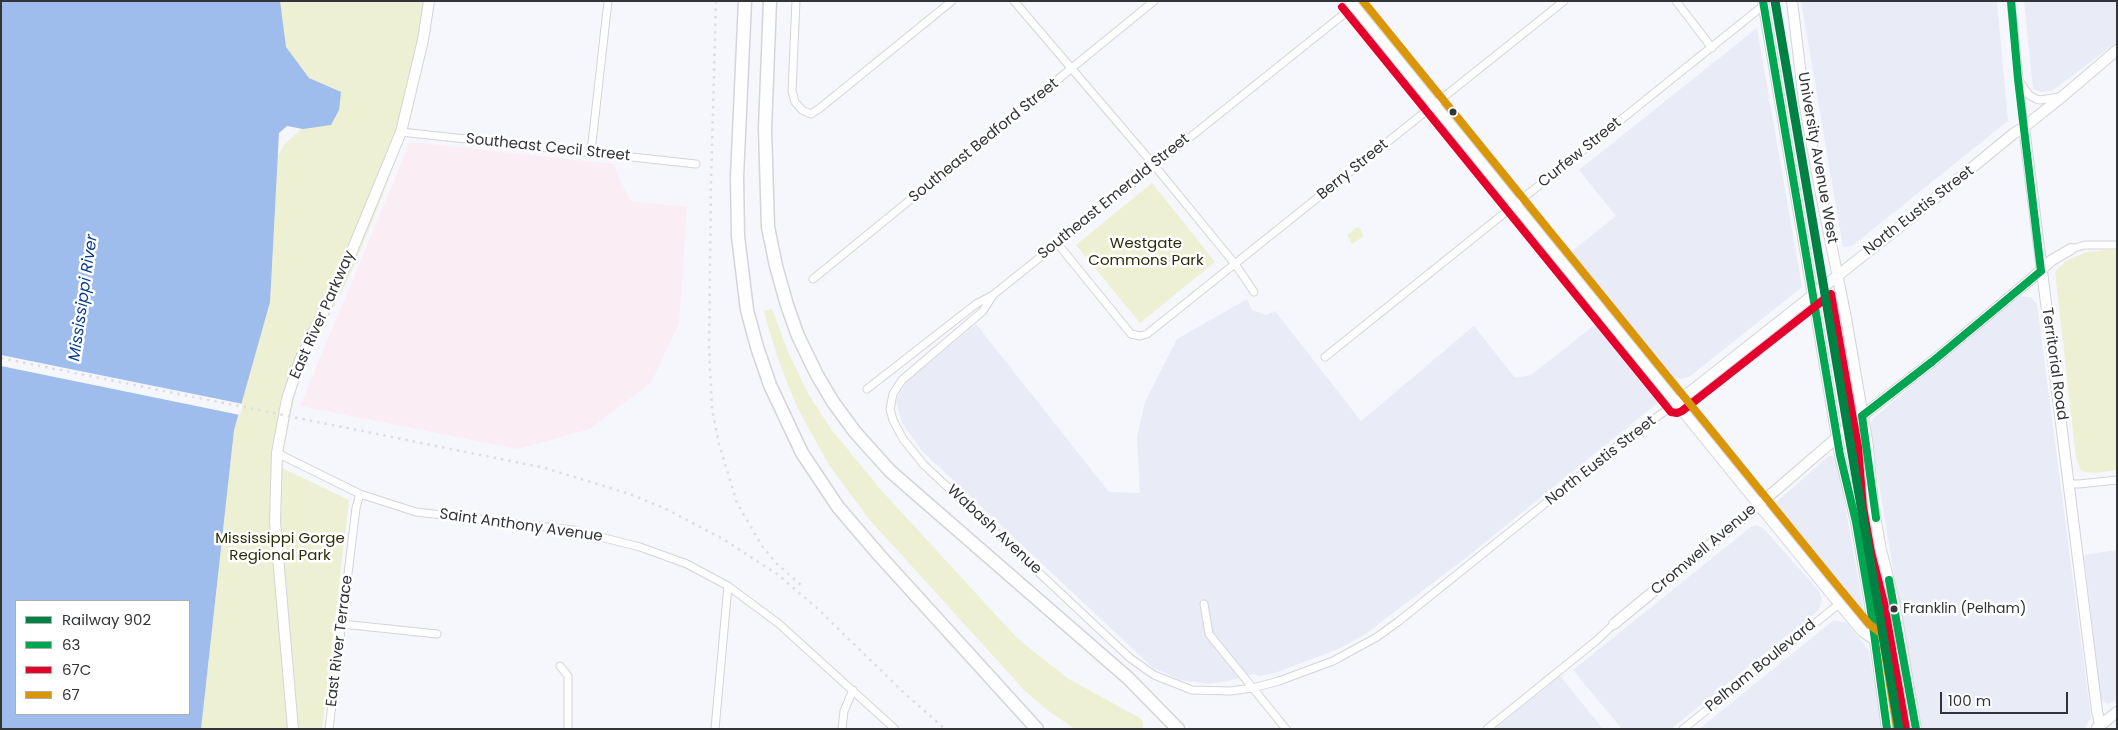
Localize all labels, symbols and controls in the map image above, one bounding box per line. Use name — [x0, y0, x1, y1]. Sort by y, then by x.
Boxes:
street label: University Avenue West — [1793, 71, 1841, 245]
street label: Southeast Bedford Street — [906, 75, 1062, 207]
unlabelled marker — [1448, 107, 1458, 117]
street label: Curfew Street — [1535, 114, 1625, 192]
street label: Southeast Cecil Street — [465, 130, 631, 166]
street label: Southeast Emerald Street — [1035, 130, 1193, 264]
street label: Berry Street — [1314, 136, 1392, 204]
street label: North Eustis Street — [1860, 162, 1978, 260]
water label: Mississippi River — [66, 233, 102, 363]
park label: Westgate Commons Park — [1088, 235, 1204, 270]
street label: East River Parkway — [287, 248, 359, 382]
street label: Territorial Road — [2037, 307, 2071, 421]
street label: North Eustis Street — [1542, 412, 1660, 510]
street label: Wabash Avenue — [943, 482, 1045, 578]
street label: Cromwell Avenue — [1648, 501, 1760, 599]
street label: Saint Anthony Avenue — [438, 506, 604, 546]
park label: Mississippi Gorge Regional Park — [215, 530, 345, 565]
street label: East River Terrace — [323, 574, 357, 708]
legend — [15, 600, 190, 715]
place label: Franklin (Pelham) — [1903, 601, 2026, 617]
marker: Franklin (Pelham) — [1889, 604, 1899, 614]
text: Railway 902 — [62, 609, 151, 630]
street label: Pelham Boulevard — [1702, 616, 1820, 716]
text: 63 — [62, 634, 80, 655]
text: 67C — [62, 659, 91, 680]
scale bar — [1943, 682, 2070, 714]
text: 67 — [62, 684, 80, 705]
text: 100 m — [1948, 690, 1991, 711]

